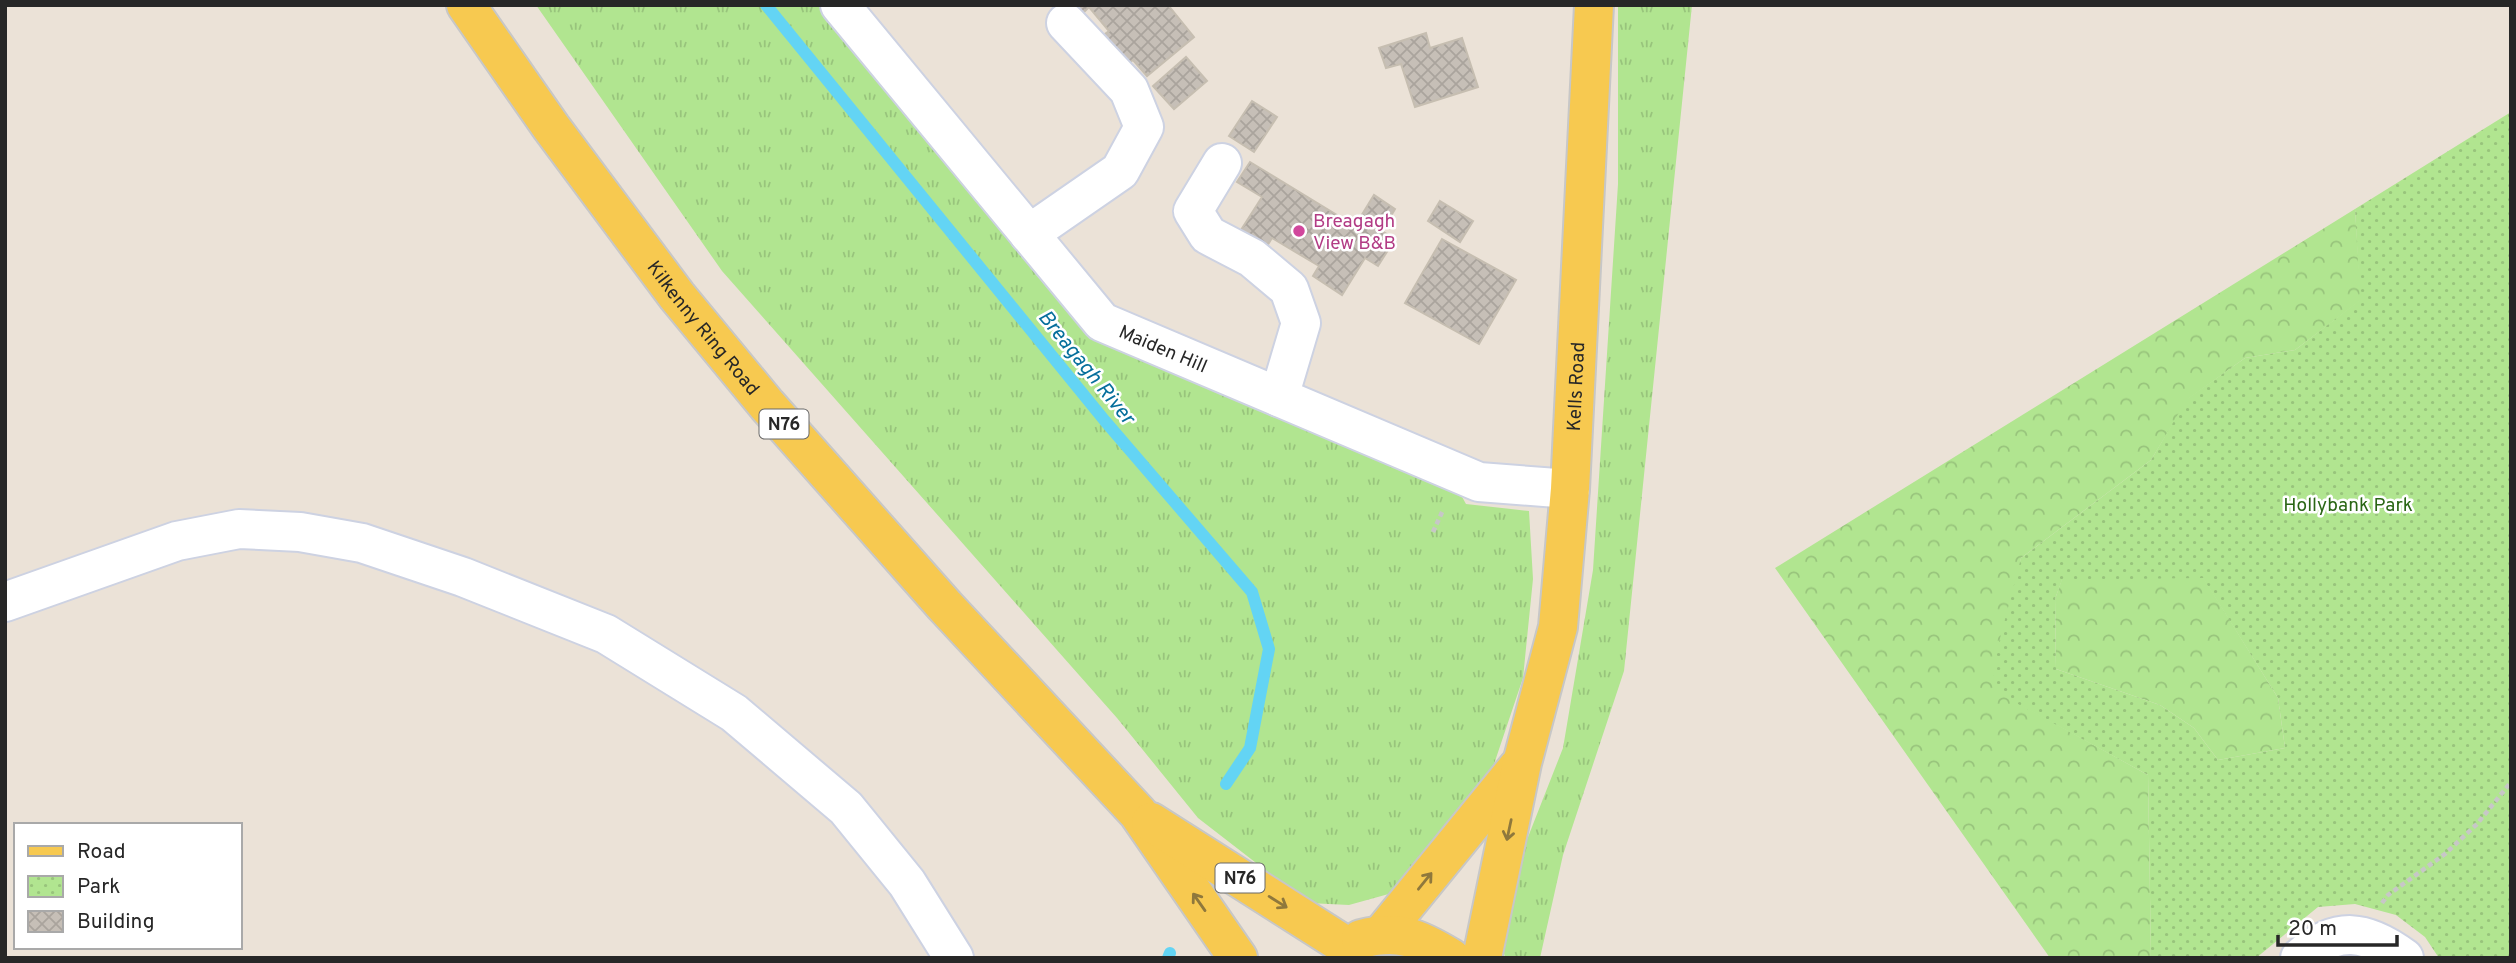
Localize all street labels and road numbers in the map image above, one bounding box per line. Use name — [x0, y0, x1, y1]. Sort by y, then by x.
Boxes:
street label: Kilkenny Ring Road — [641, 257, 764, 401]
street label: Maiden Hill — [1115, 321, 1211, 379]
street label: Kells Road — [1563, 341, 1591, 432]
road number: N76 — [760, 410, 808, 438]
road number: N76 — [1216, 864, 1264, 892]

